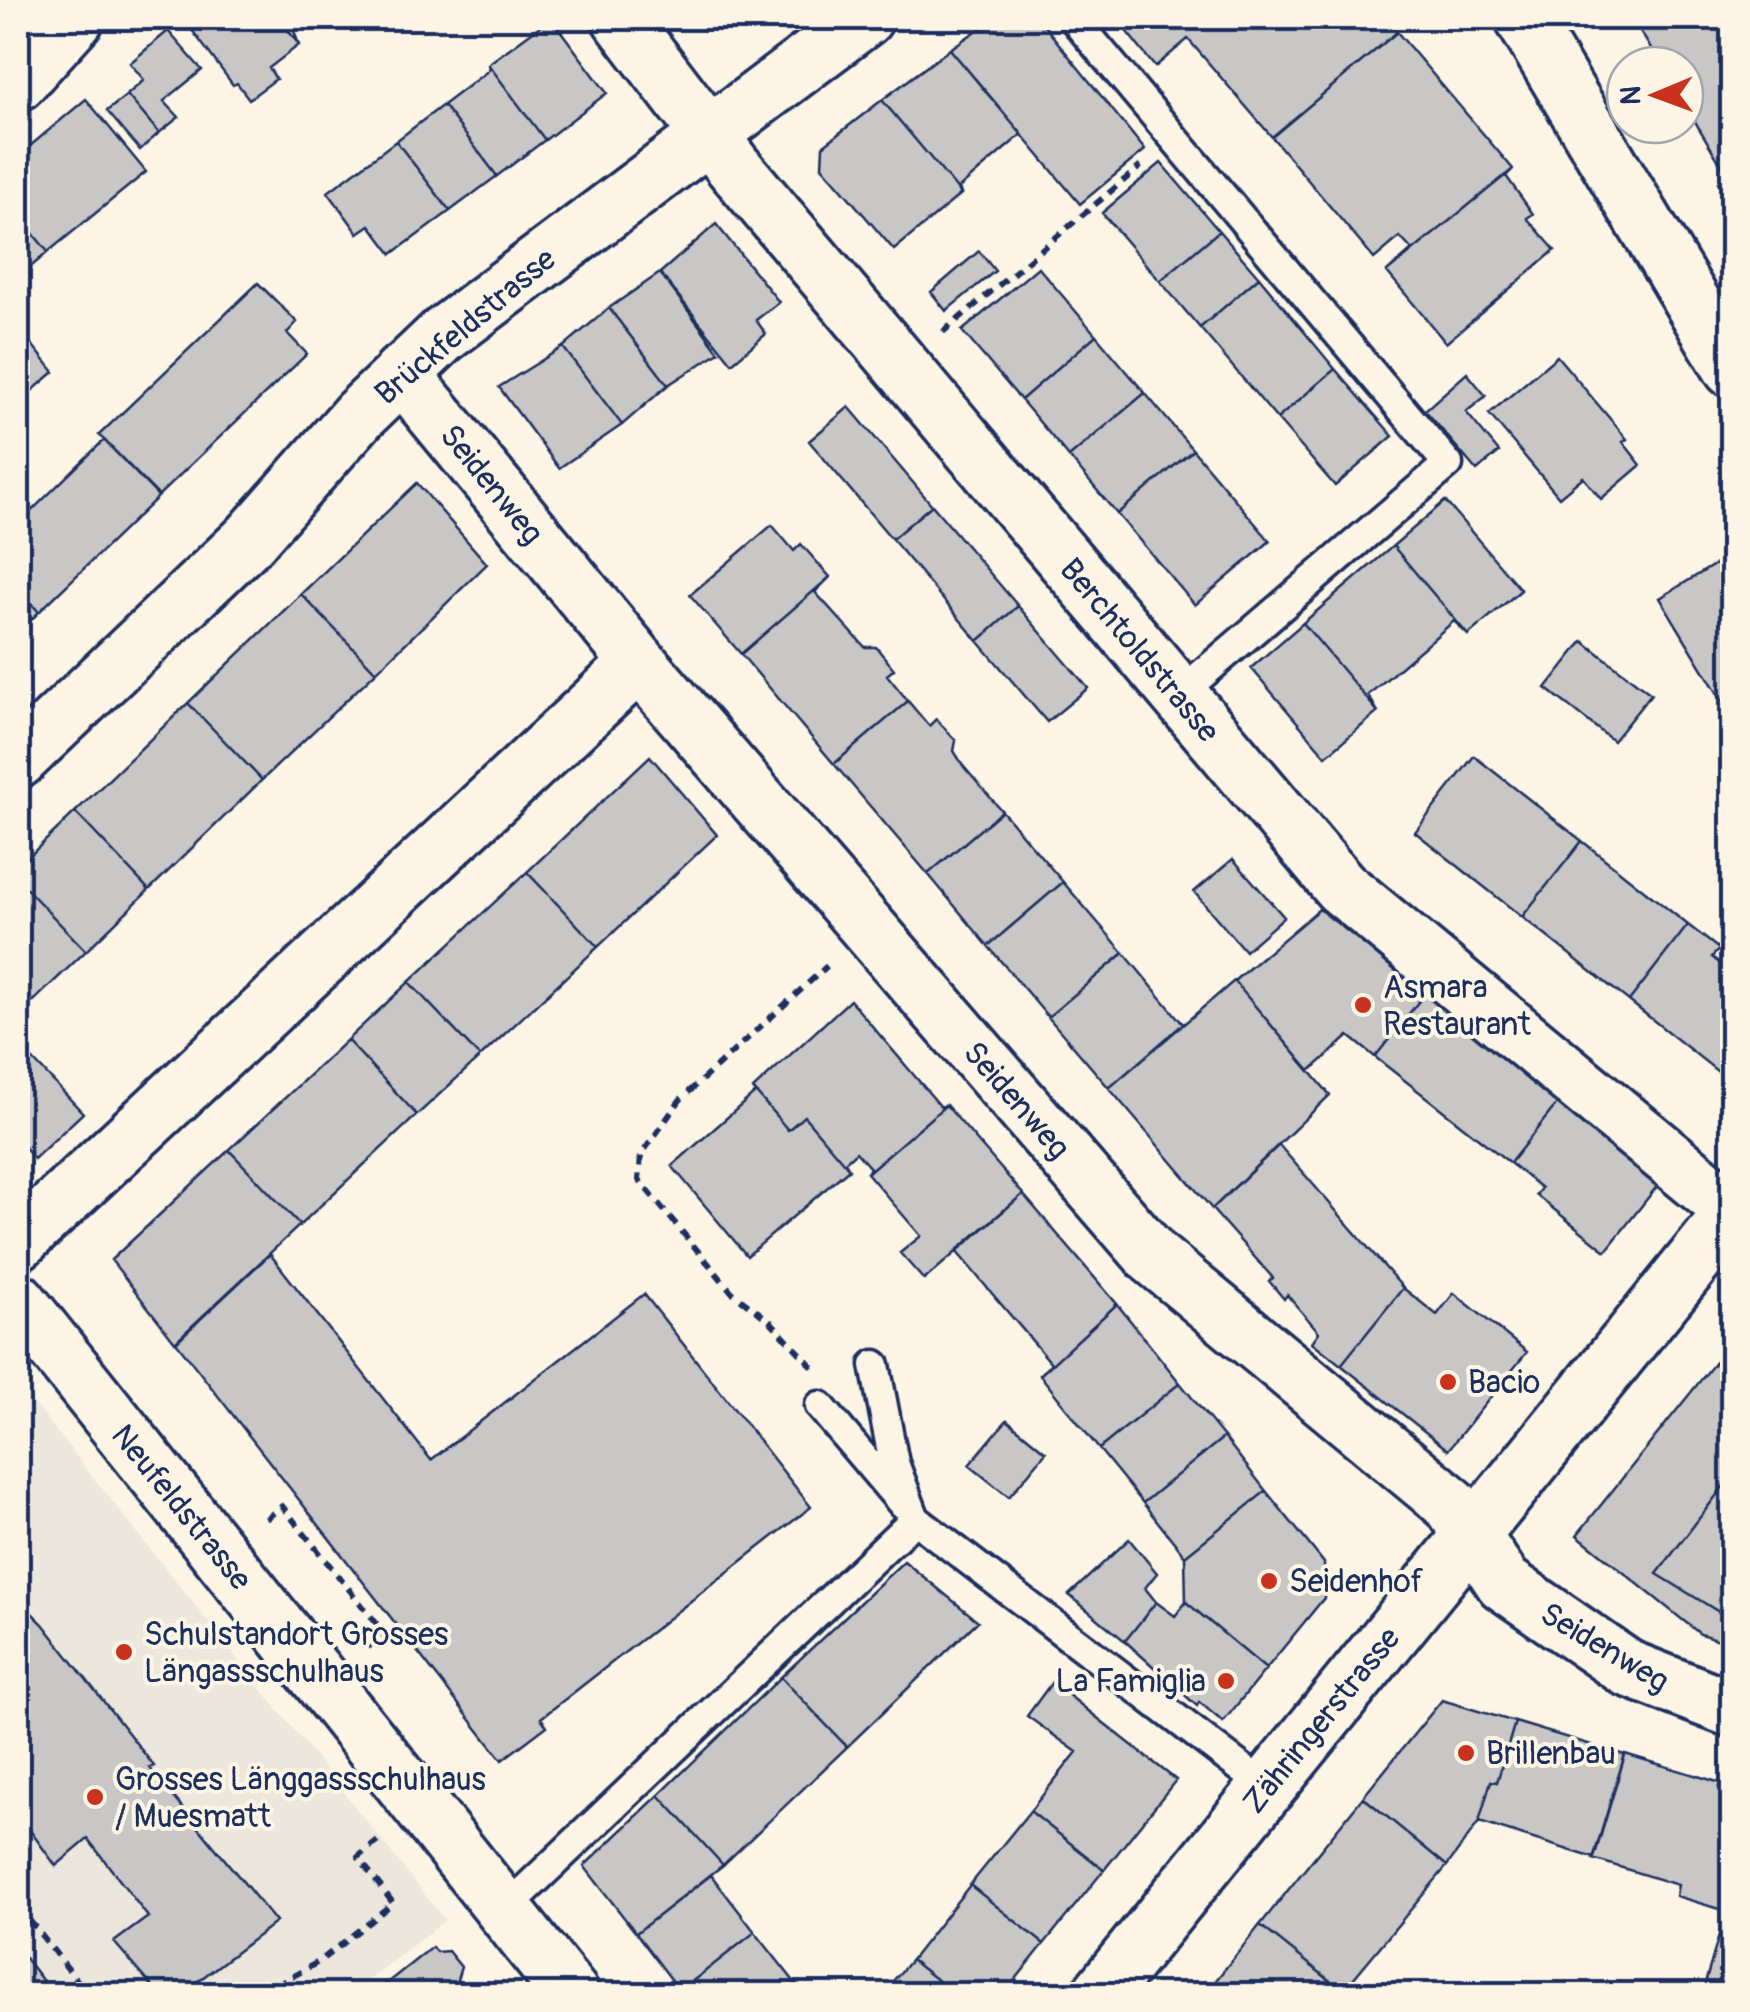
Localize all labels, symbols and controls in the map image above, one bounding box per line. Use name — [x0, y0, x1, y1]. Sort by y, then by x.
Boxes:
north arrow — [1605, 45, 1705, 145]
text: N — [1614, 86, 1649, 105]
street label: Brückfeldstrasse — [367, 239, 564, 414]
street label: Seidenweg — [431, 417, 552, 553]
street label: Berchtoldstrasse — [1051, 551, 1228, 751]
place label: Asmara Restaurant — [1383, 968, 1531, 1045]
marker: Asmara Restaurant — [1352, 994, 1374, 1016]
street label: Seidenweg — [954, 1034, 1078, 1168]
place label: Bacio — [1468, 1363, 1540, 1403]
marker: Bacio — [1437, 1371, 1459, 1393]
street label: Neufeldstrasse — [102, 1417, 260, 1599]
place label: Seidenhof — [1289, 1562, 1424, 1602]
marker: Seidenhof — [1258, 1570, 1280, 1592]
street label: Seidenweg — [1533, 1594, 1676, 1702]
place label: Schulstandort Grosses Längassschulhaus — [144, 1615, 448, 1692]
street label: Zähringerstrasse — [1234, 1619, 1409, 1822]
marker: Schulstandort Grosses Längassschulhaus — [113, 1641, 135, 1663]
place label: La Famiglia — [1056, 1662, 1206, 1702]
marker: La Famiglia — [1215, 1670, 1237, 1692]
place label: Brillenbau — [1486, 1734, 1616, 1774]
marker: Brillenbau — [1455, 1742, 1477, 1764]
place label: Grosses Länggassschulhaus / Muesmatt — [115, 1760, 486, 1837]
marker: Grosses Länggassschulhaus / Muesmatt — [84, 1786, 106, 1808]

